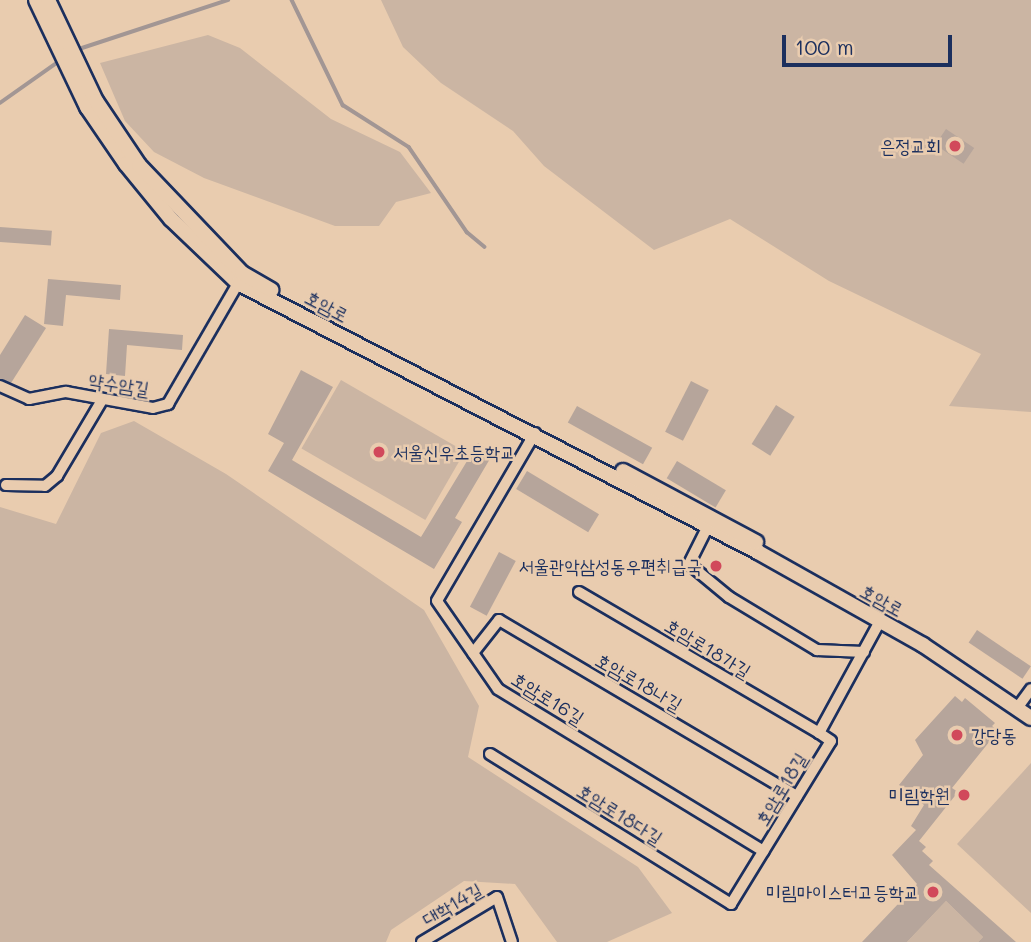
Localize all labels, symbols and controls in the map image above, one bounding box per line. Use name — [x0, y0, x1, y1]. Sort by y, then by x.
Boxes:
scale bar — [786, 21, 956, 65]
text: 100 m — [795, 33, 854, 60]
place label: 은정교회 — [880, 135, 941, 157]
marker: 은정교회 — [947, 138, 963, 154]
street label: 호암로 — [301, 285, 353, 327]
street label: 약수암길 — [87, 368, 151, 400]
place label: 서울신우초등학교 — [393, 441, 515, 463]
marker: 서울신우초등학교 — [371, 444, 387, 460]
place label: 서울관악삼성동우편취급국 — [519, 555, 702, 577]
marker: 서울관악삼성동우편취급국 — [708, 558, 724, 574]
street label: 호암로 — [856, 579, 908, 621]
street label: 호암로18가길 — [661, 613, 755, 683]
street label: 호암로18나길 — [592, 648, 686, 716]
street label: 호암로16길 — [508, 667, 588, 729]
place label: 강당동 — [971, 724, 1017, 746]
marker: 강당동 — [949, 727, 965, 743]
street label: 호암로18길 — [750, 748, 812, 830]
street label: 호암로18다길 — [573, 779, 667, 849]
place label: 미림학원 — [889, 784, 950, 806]
marker: 미림학원 — [956, 787, 972, 803]
street label: 대학14길 — [418, 878, 486, 930]
place label: 미림마이스터고등학교 — [766, 881, 919, 903]
marker: 미림마이스터고등학교 — [925, 884, 941, 900]

